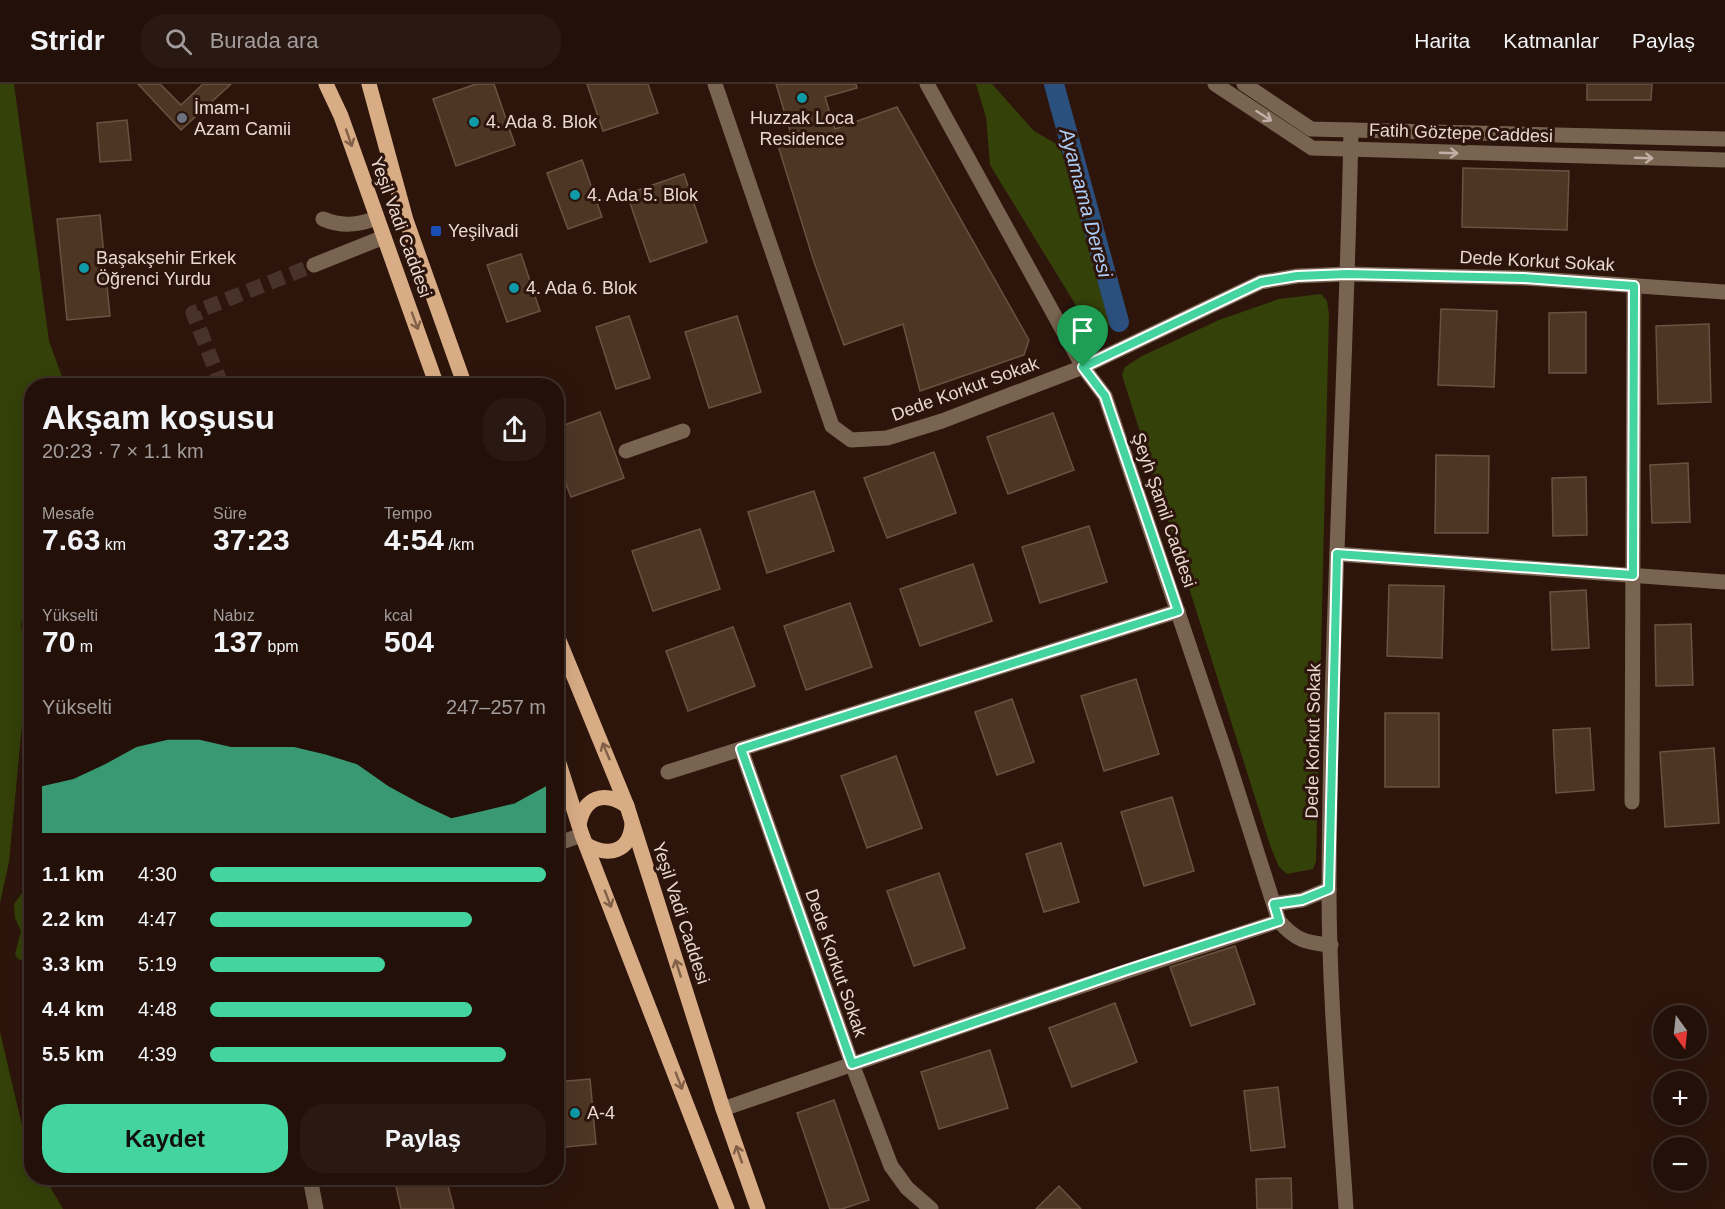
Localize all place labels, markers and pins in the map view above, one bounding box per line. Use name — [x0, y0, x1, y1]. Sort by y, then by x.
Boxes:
marker: Huzzak Loca Residence — [795, 91, 809, 105]
place label: İmam-ı Azam Camii — [194, 98, 291, 139]
place label: Huzzak Loca Residence — [750, 108, 855, 149]
marker: İmam-ı Azam Camii — [175, 111, 189, 125]
place label: 4. Ada 8. Blok — [486, 112, 598, 132]
marker: 4. Ada 8. Blok — [467, 115, 481, 129]
place label: 4. Ada 5. Blok — [587, 185, 699, 205]
marker: 4. Ada 5. Blok — [568, 188, 582, 202]
place label: Yeşilvadi — [448, 221, 518, 241]
marker: Yeşilvadi — [429, 224, 443, 238]
place label: Başakşehir Erkek Öğrenci Yurdu — [96, 248, 237, 289]
marker: Başakşehir Erkek Öğrenci Yurdu — [77, 261, 91, 275]
place label: 4. Ada 6. Blok — [526, 278, 638, 298]
marker: 4. Ada 6. Blok — [507, 281, 521, 295]
pin — [1057, 305, 1108, 367]
place label: A-4 — [587, 1103, 615, 1123]
marker: A-4 — [568, 1106, 582, 1120]

